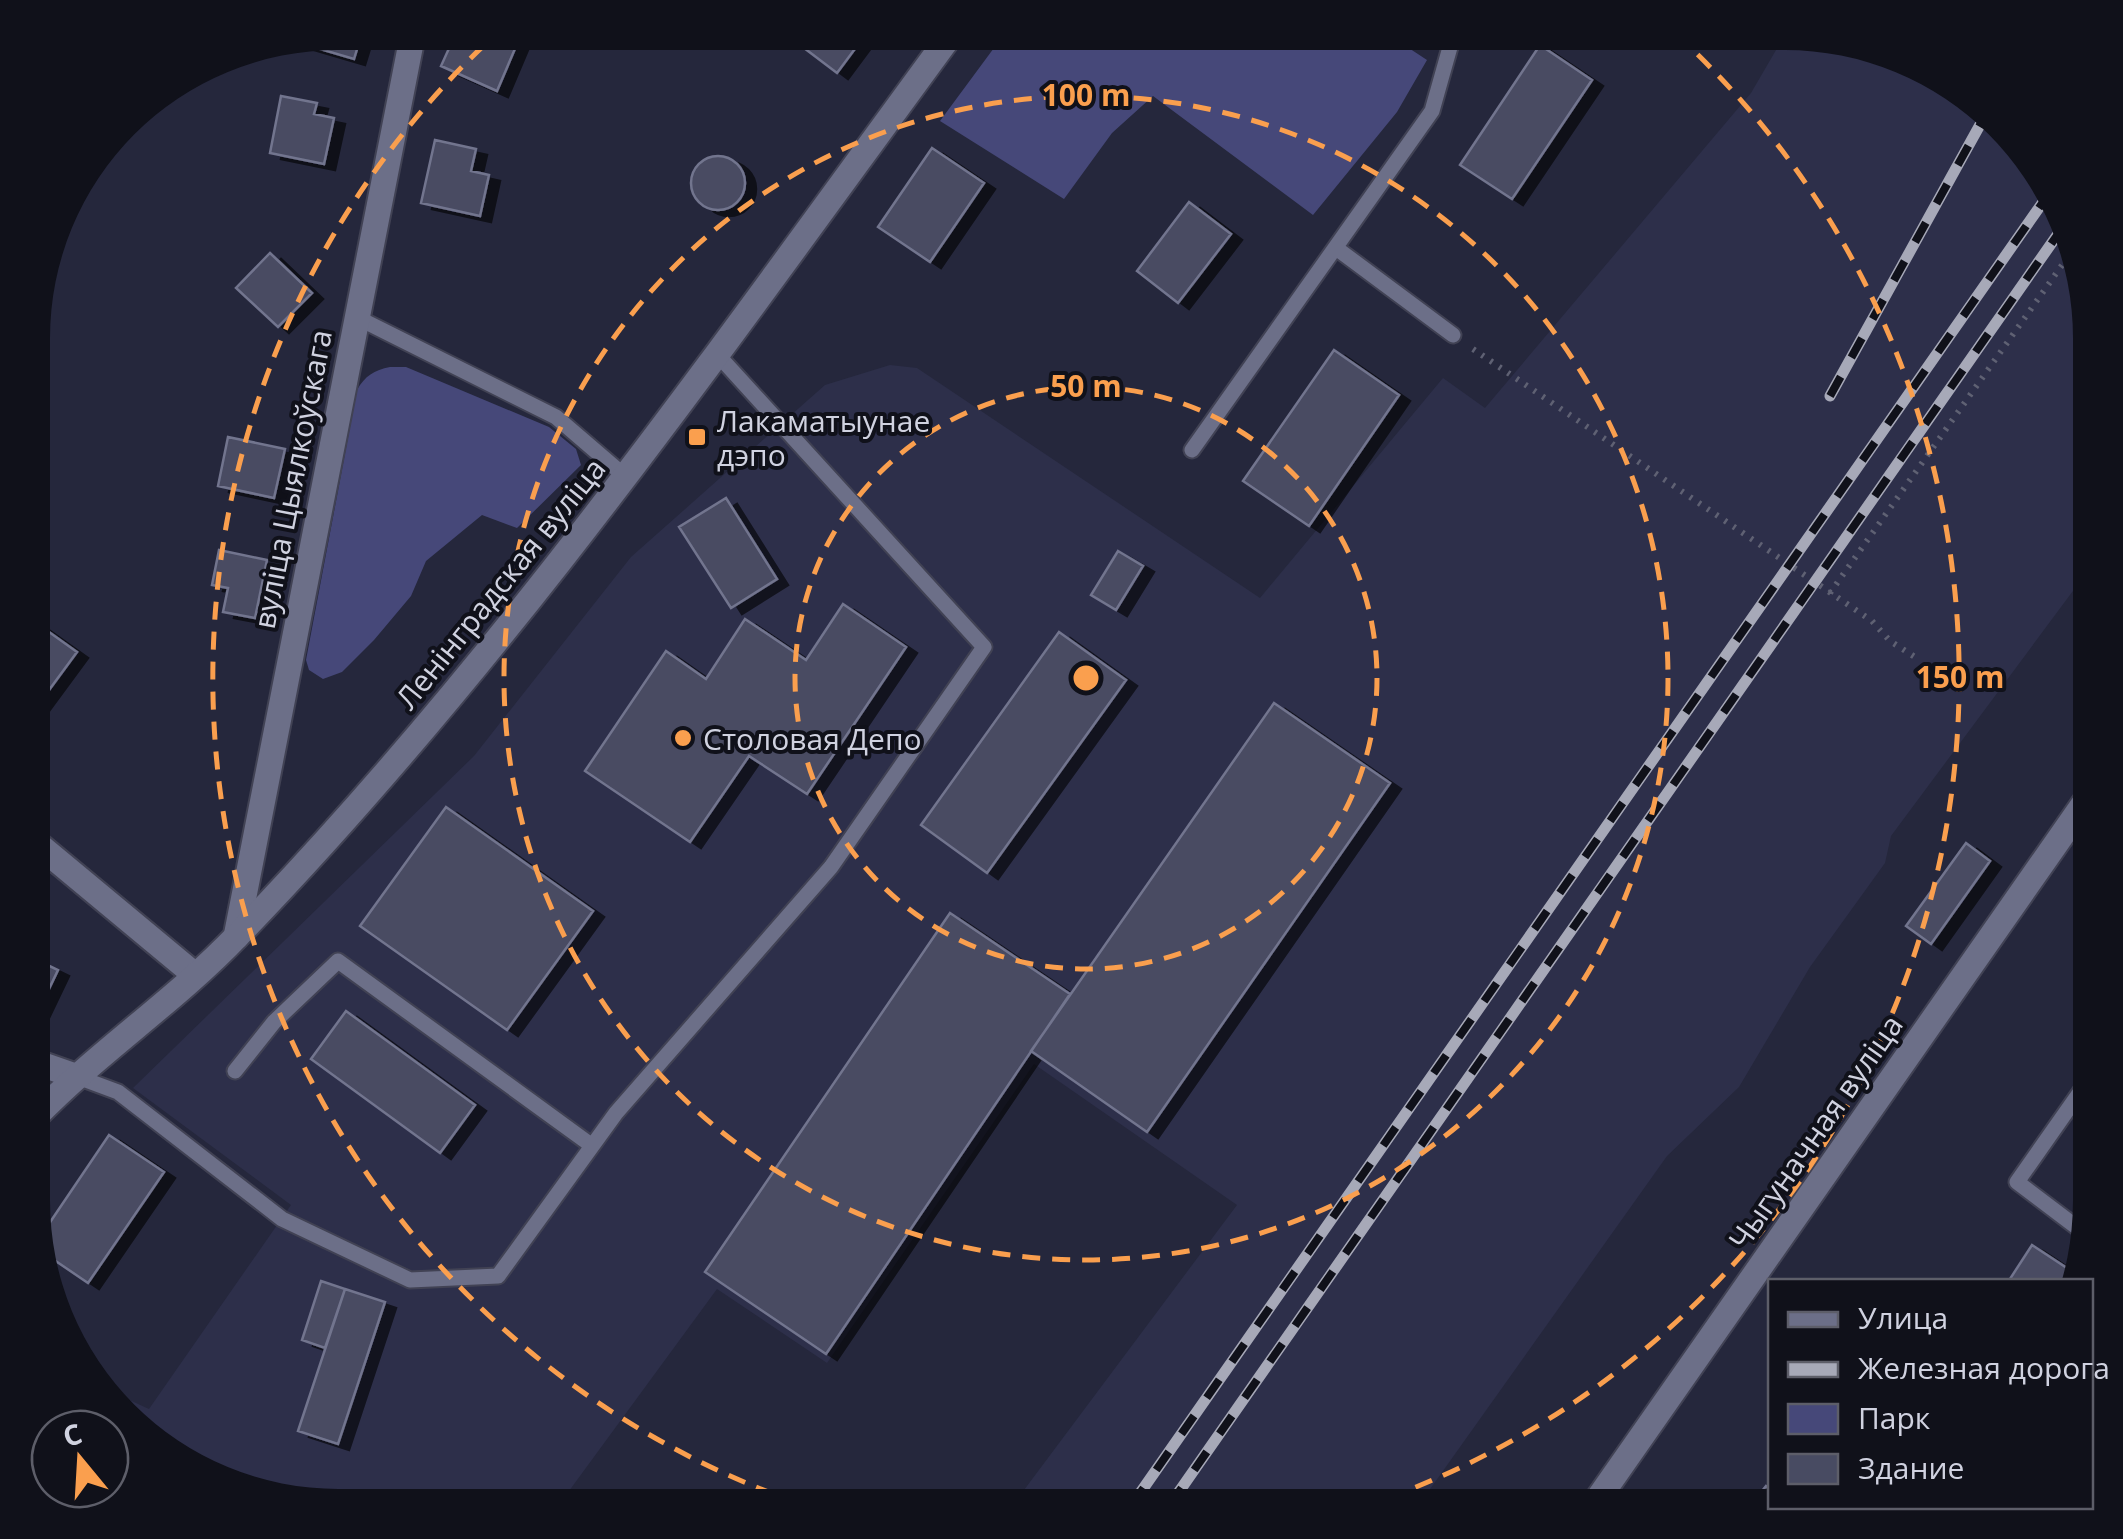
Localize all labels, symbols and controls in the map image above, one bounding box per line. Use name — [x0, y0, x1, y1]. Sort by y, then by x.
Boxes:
text: 100 m — [1042, 74, 1130, 115]
street label: вуліца Цыялкоўскага — [243, 326, 341, 632]
text: 50 m — [1050, 365, 1122, 406]
place label: Лакаматыунае дэпо — [717, 400, 930, 475]
marker: Лакаматыунае дэпо — [686, 426, 708, 448]
street label: Ленінградская вуліца — [386, 449, 614, 717]
text: 150 m — [1916, 656, 2004, 697]
centre of rings — [1068, 660, 1104, 696]
place label: Столовая Депо — [703, 718, 922, 759]
marker: Столовая Депо — [672, 727, 694, 749]
street label: Чыгуначная вуліца — [1718, 1006, 1912, 1258]
legend — [1768, 1279, 2093, 1509]
text: Улица — [1858, 1297, 1948, 1338]
text: Железная дорога — [1858, 1347, 2110, 1388]
text: Парк — [1858, 1397, 1931, 1438]
north arrow — [30, 1409, 130, 1509]
text: С — [58, 1413, 86, 1455]
text: Здание — [1858, 1447, 1964, 1488]

